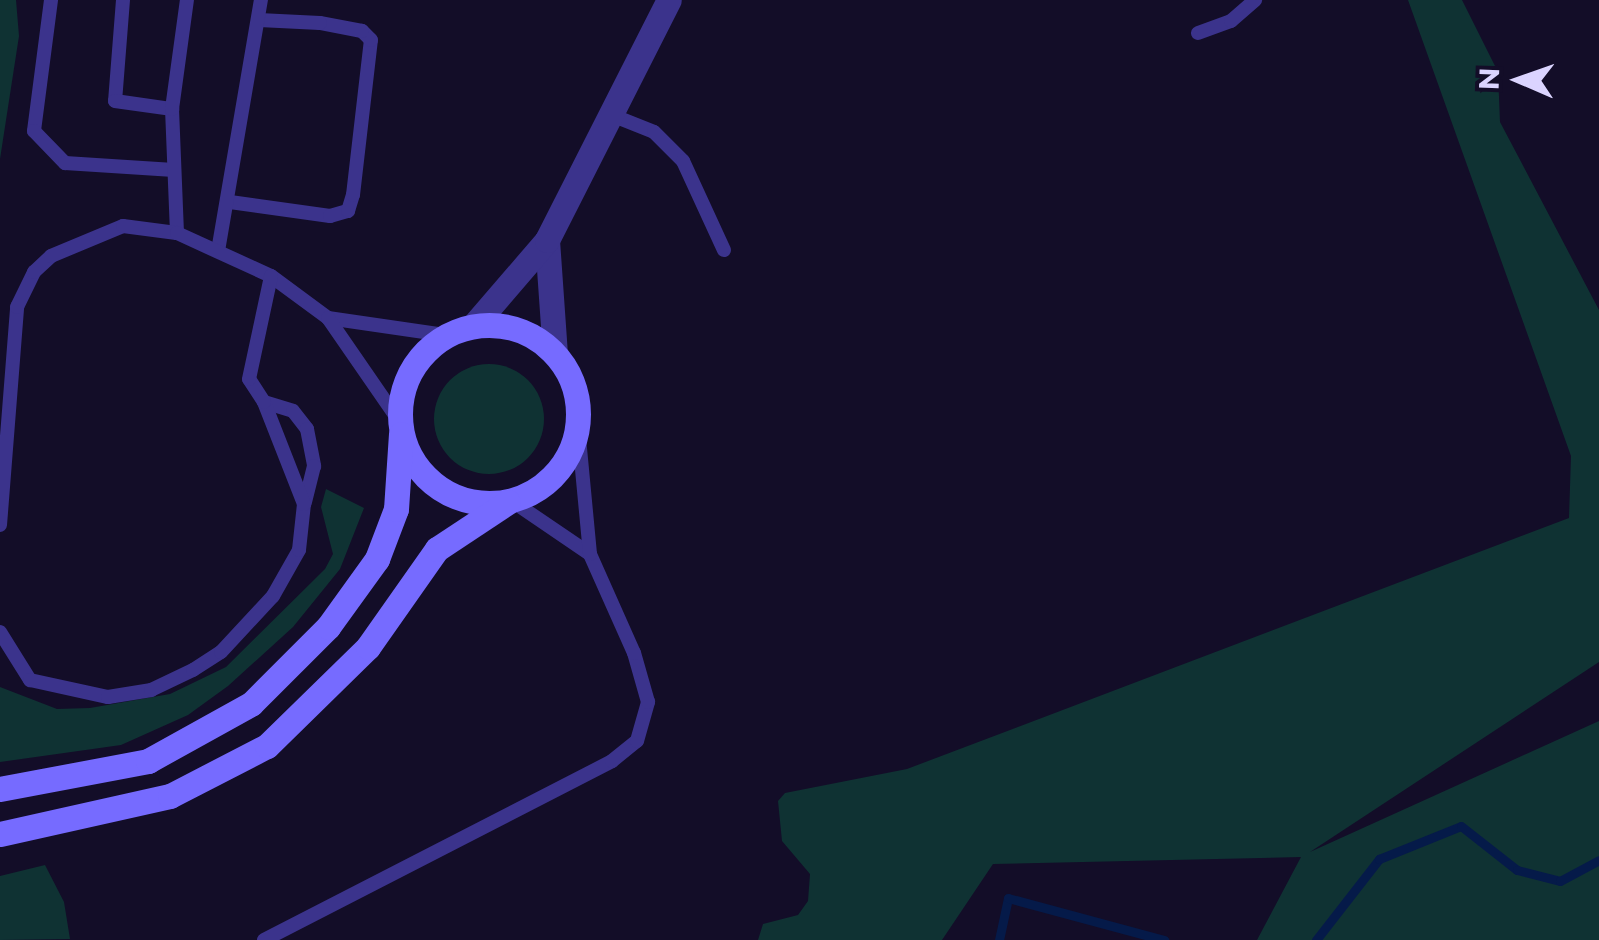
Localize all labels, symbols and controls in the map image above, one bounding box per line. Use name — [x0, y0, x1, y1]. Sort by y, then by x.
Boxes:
north arrow — [1469, 30, 1569, 130]
text: N — [1472, 67, 1506, 91]

